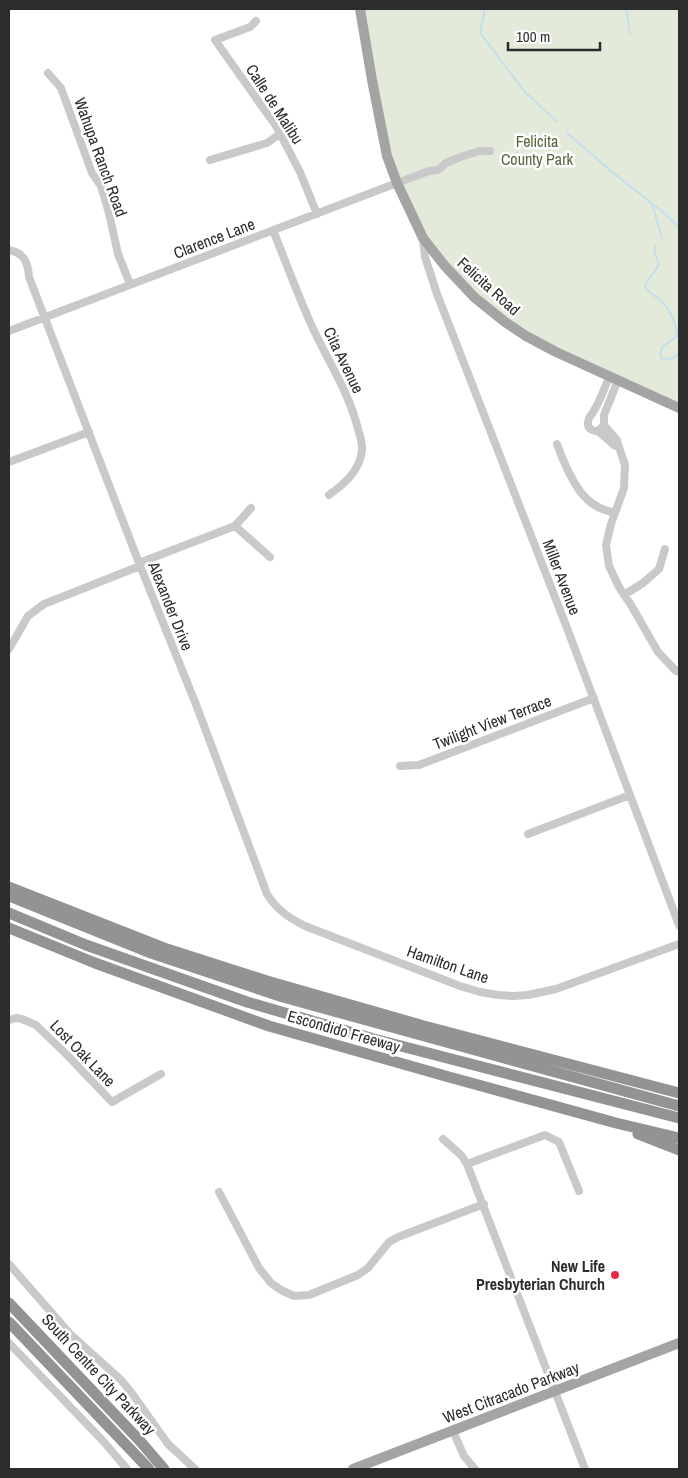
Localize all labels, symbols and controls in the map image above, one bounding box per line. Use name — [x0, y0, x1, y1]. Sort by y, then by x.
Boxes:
scale bar — [508, 20, 600, 52]
text: 100 m — [516, 26, 550, 47]
street label: Calle de Malibu — [241, 60, 309, 148]
street label: Wahupa Ranch Road — [69, 95, 133, 219]
park label: Felicita County Park — [501, 130, 574, 170]
street label: Clarence Lane — [170, 212, 258, 264]
street label: Felicita Road — [453, 252, 525, 320]
street label: Cita Avenue — [318, 323, 370, 397]
street label: Miller Avenue — [538, 536, 586, 618]
street label: Alexander Drive — [143, 557, 199, 654]
street label: Twilight View Terrace — [430, 689, 554, 755]
street label: Hamilton Lane — [404, 940, 492, 988]
street label: Escondido Freeway — [285, 1004, 403, 1058]
street label: Lost Oak Lane — [45, 1015, 121, 1091]
place label: New Life Presbyterian Church — [476, 1255, 605, 1295]
marker: New Life Presbyterian Church — [609, 1269, 621, 1281]
street label: South Centre City Parkway — [37, 1309, 161, 1440]
street label: West Citracado Parkway — [440, 1356, 583, 1428]

